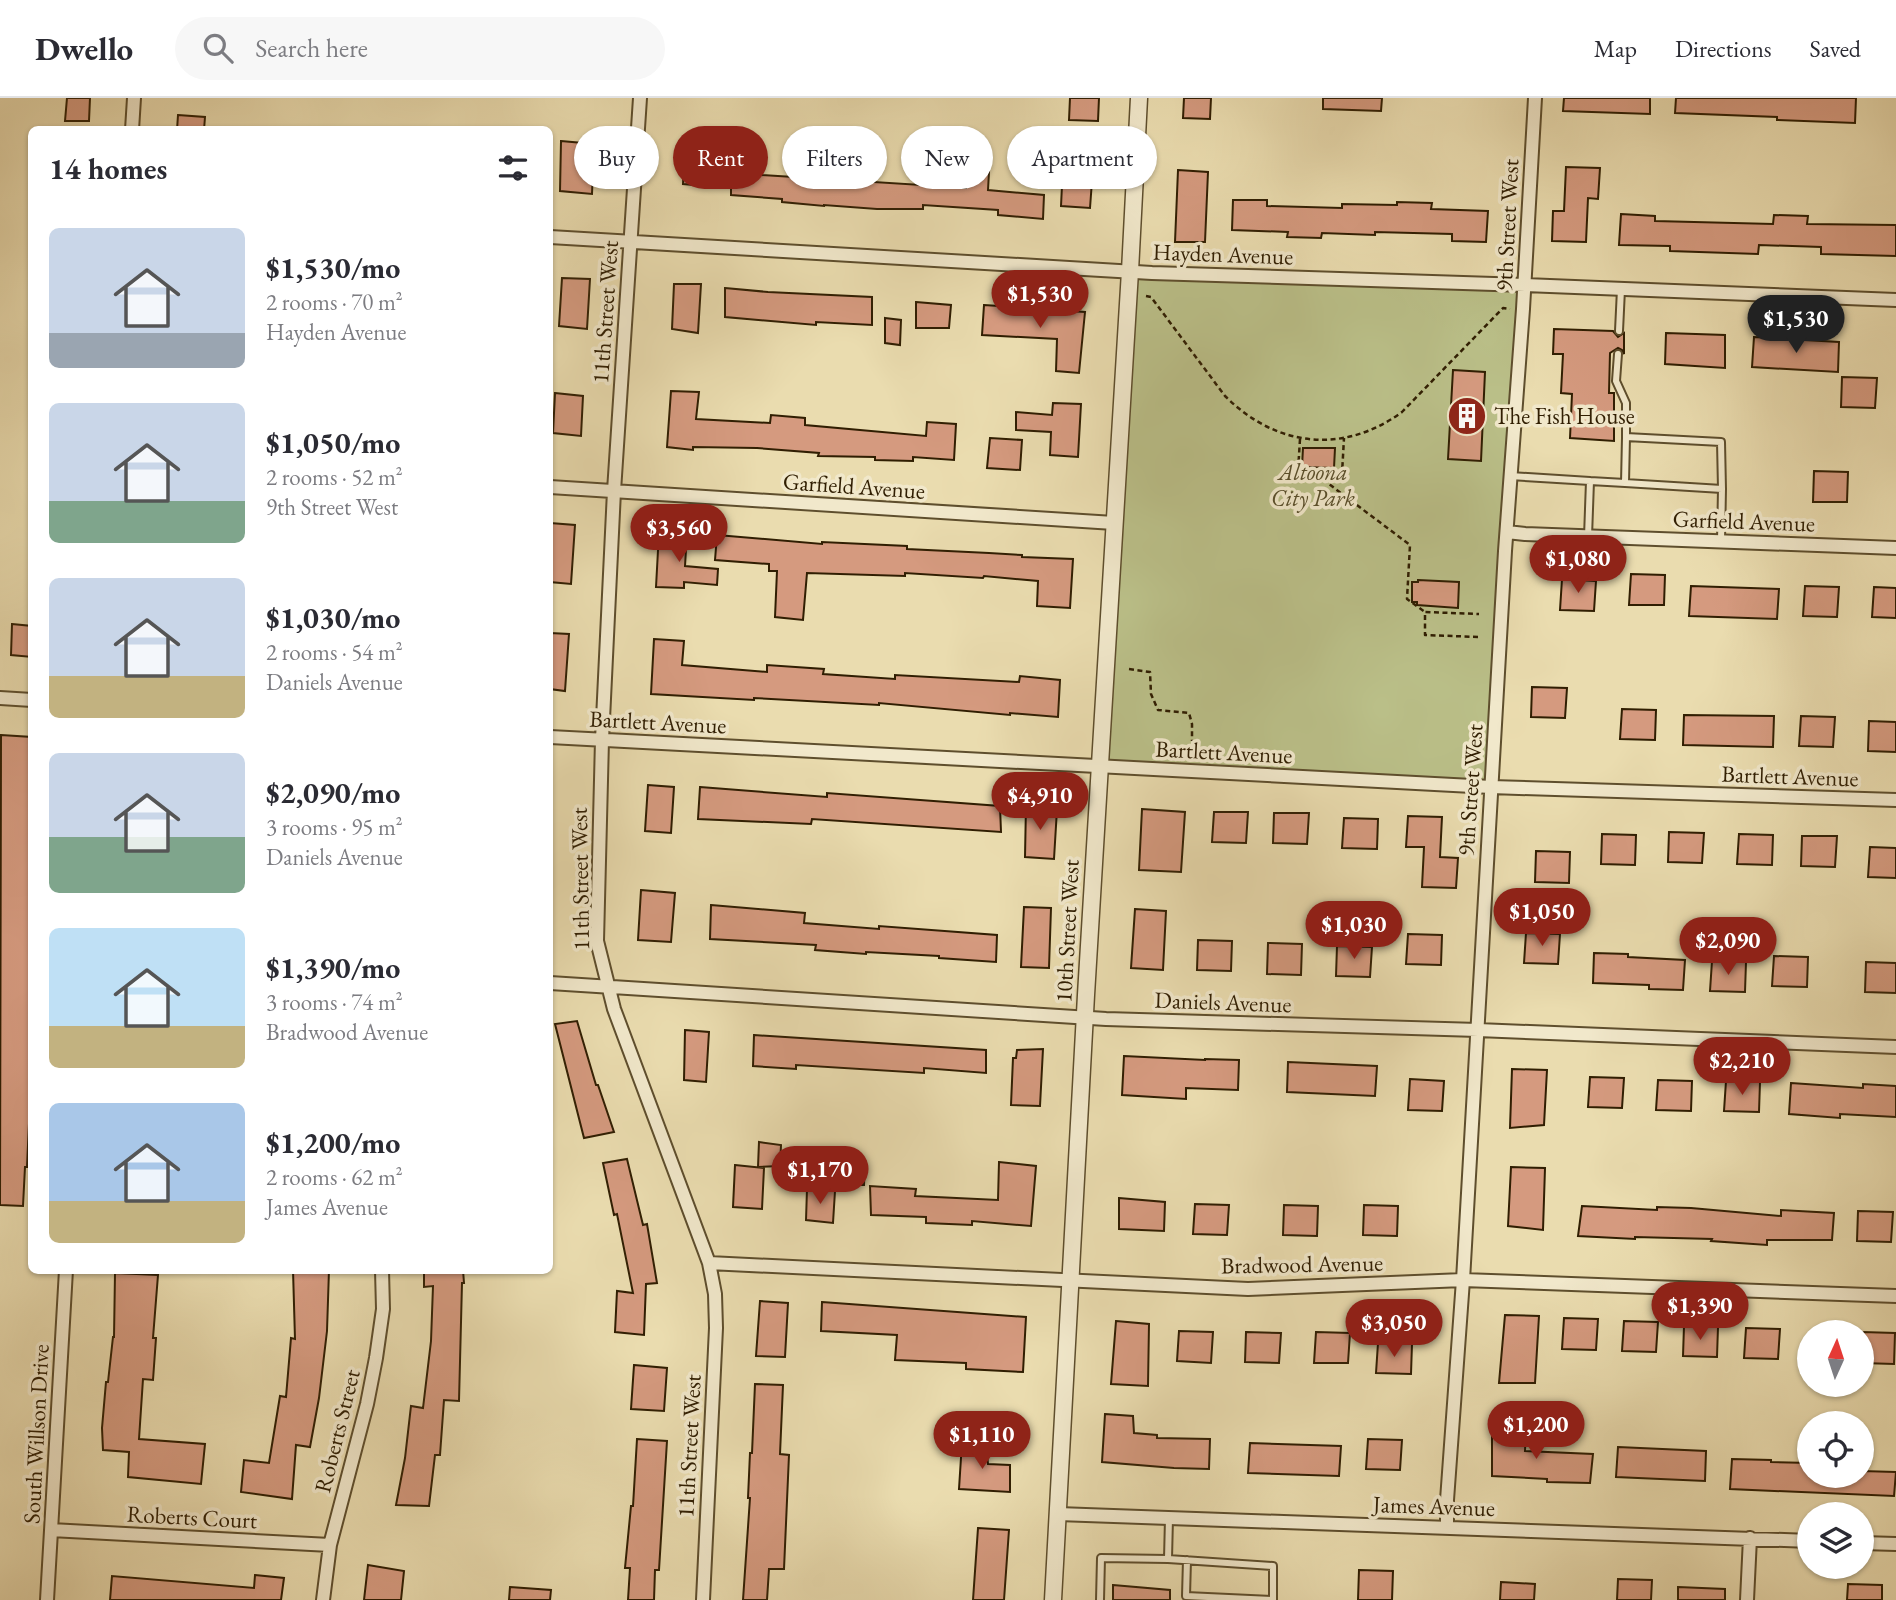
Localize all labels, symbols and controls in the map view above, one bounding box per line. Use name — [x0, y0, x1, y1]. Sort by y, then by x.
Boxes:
search box — [175, 17, 665, 80]
text: Dwello — [35, 27, 133, 70]
icon: search — [199, 29, 237, 67]
text: Search here — [255, 31, 368, 65]
text: Map — [1594, 33, 1637, 64]
text: Directions — [1675, 33, 1772, 64]
text: Saved — [1810, 33, 1861, 64]
chip: Buy — [574, 126, 659, 189]
chip: Rent — [673, 126, 768, 189]
chip: Filters — [782, 126, 887, 189]
chip: New — [901, 126, 993, 189]
chip: Apartment — [1007, 126, 1157, 189]
text: 14 homes — [49, 149, 167, 188]
icon: filters — [494, 149, 532, 187]
street label: 9th Street West — [1489, 157, 1525, 292]
street label: Hayden Avenue — [1152, 237, 1294, 271]
street label: 11th Street West — [585, 239, 625, 385]
text: $1,530/mo — [266, 248, 400, 287]
icon: home — [105, 256, 189, 340]
pin: $1,530 — [983, 271, 1097, 330]
text: $1,530 — [1008, 278, 1072, 308]
text: 2 rooms · 70 m² — [266, 287, 403, 317]
pin: $1,530 — [1739, 296, 1853, 355]
text: $1,530 — [1764, 303, 1828, 333]
text: Hayden Avenue — [266, 317, 406, 347]
building icon: The Fish House — [1446, 395, 1488, 437]
place label: The Fish House — [1494, 401, 1635, 431]
text: $1,050/mo — [266, 423, 400, 462]
icon: home — [105, 431, 189, 515]
park label: Altoona City Park — [1271, 457, 1355, 513]
text: 2 rooms · 52 m² — [266, 462, 403, 492]
street label: Garfield Avenue — [782, 466, 926, 506]
text: 9th Street West — [266, 492, 398, 522]
pin: $3,560 — [622, 504, 736, 564]
street label: Garfield Avenue — [1672, 504, 1816, 538]
text: $3,560 — [647, 512, 711, 542]
pin: $1,080 — [1521, 536, 1635, 595]
text: $1,080 — [1546, 543, 1610, 573]
text: $1,030/mo — [266, 598, 400, 637]
icon: home — [105, 606, 189, 690]
text: 2 rooms · 54 m² — [266, 637, 403, 667]
text: Daniels Avenue — [266, 667, 403, 697]
street label: Bartlett Avenue — [589, 703, 727, 741]
street label: 9th Street West — [1450, 722, 1490, 857]
street label: Bartlett Avenue — [1155, 733, 1293, 771]
street label: Bartlett Avenue — [1721, 759, 1859, 793]
pin: $4,910 — [983, 772, 1097, 832]
text: $2,090/mo — [266, 773, 400, 812]
text: $4,910 — [1008, 780, 1072, 810]
icon: home — [105, 781, 189, 865]
street label: 11th Street West — [564, 806, 596, 951]
text: 3 rooms · 95 m² — [266, 812, 403, 842]
text: Daniels Avenue — [266, 842, 403, 872]
street label: 10th Street West — [1048, 858, 1086, 1003]
pin: $1,050 — [1485, 888, 1599, 948]
text: $1,050 — [1510, 896, 1574, 926]
pin: $1,030 — [1297, 902, 1411, 961]
text: $1,030 — [1322, 909, 1386, 939]
pin: $2,090 — [1671, 918, 1785, 977]
text: $2,090 — [1696, 925, 1760, 955]
text: $1,390/mo — [266, 948, 400, 987]
icon: home — [105, 956, 189, 1040]
street label: Daniels Avenue — [1154, 985, 1292, 1019]
text: 3 rooms · 74 m² — [266, 987, 403, 1017]
text: Bradwood Avenue — [266, 1017, 428, 1047]
pin: $2,210 — [1685, 1038, 1799, 1097]
text: $2,210 — [1710, 1045, 1774, 1075]
text: $1,200/mo — [266, 1123, 400, 1162]
icon: home — [105, 1131, 189, 1215]
pin: $1,170 — [763, 1146, 877, 1206]
text: $1,170 — [788, 1154, 852, 1184]
text: 2 rooms · 62 m² — [266, 1162, 403, 1192]
text: James Avenue — [266, 1192, 388, 1222]
street label: Bradwood Avenue — [1221, 1248, 1383, 1280]
pin: $1,390 — [1643, 1282, 1757, 1342]
text: $1,390 — [1668, 1290, 1732, 1320]
pin: $3,050 — [1337, 1300, 1451, 1359]
text: $3,050 — [1362, 1307, 1426, 1337]
north arrow — [1797, 1320, 1874, 1396]
map controls — [1797, 1320, 1874, 1579]
street label: South Willson Drive — [16, 1343, 56, 1525]
street label: Roberts Street — [307, 1365, 367, 1496]
street label: 11th Street West — [670, 1373, 708, 1518]
pin: $1,200 — [1479, 1402, 1593, 1461]
text: $1,200 — [1504, 1409, 1568, 1439]
button: locate — [1797, 1411, 1874, 1488]
pin: $1,110 — [925, 1412, 1039, 1471]
text: $1,110 — [950, 1419, 1014, 1449]
street label: James Avenue — [1371, 1489, 1495, 1523]
street label: Roberts Court — [126, 1499, 259, 1535]
button: layers — [1797, 1502, 1874, 1579]

